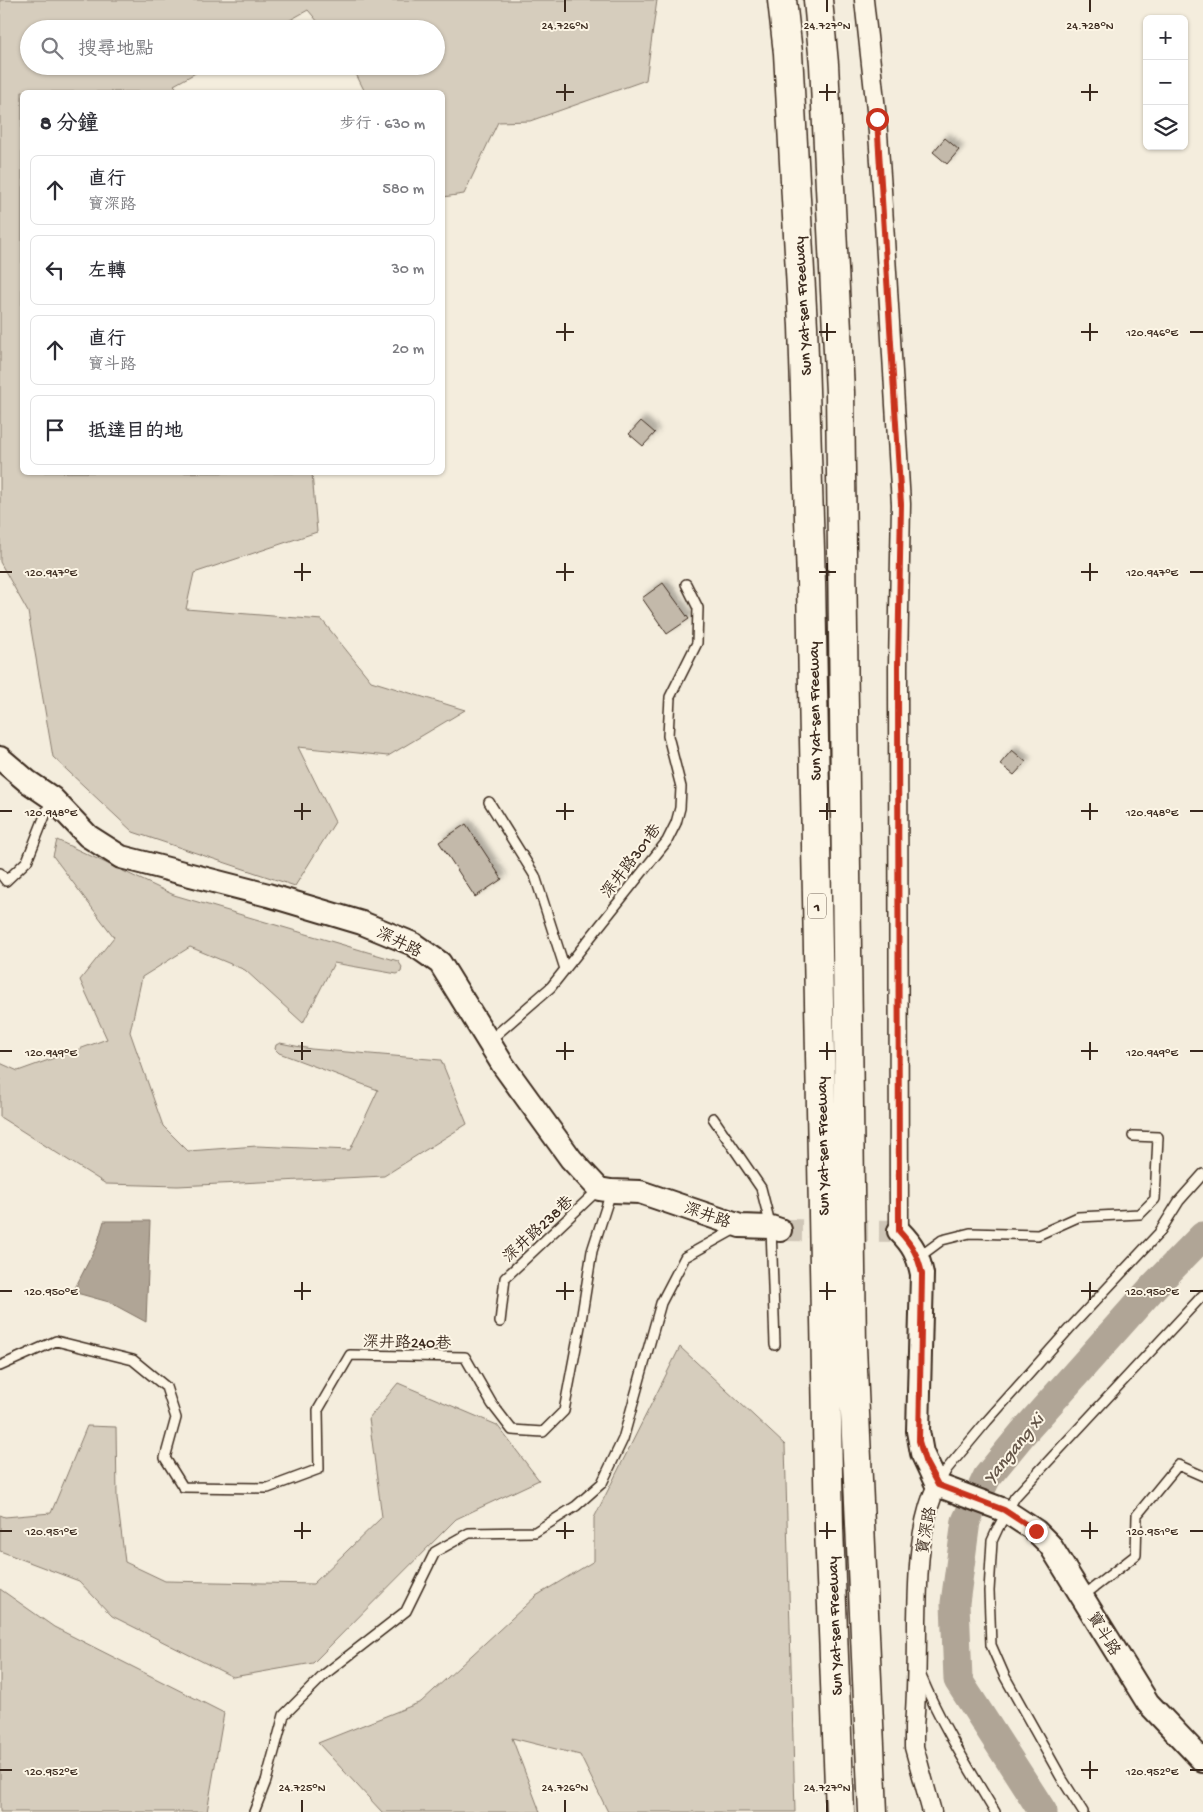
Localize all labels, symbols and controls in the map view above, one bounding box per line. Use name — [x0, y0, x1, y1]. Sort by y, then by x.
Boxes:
map controls — [1143, 15, 1188, 150]
button: + — [1143, 15, 1188, 60]
search box — [20, 20, 445, 75]
text: 24.726°N — [542, 20, 589, 34]
text: 24.727°N — [804, 20, 851, 34]
text: 24.728°N — [1066, 20, 1114, 34]
icon: search — [38, 34, 66, 62]
text: 搜尋地點 — [78, 39, 154, 62]
button: − — [1143, 60, 1188, 105]
button: layers — [1143, 105, 1188, 150]
route start — [866, 108, 889, 131]
text: 8 分鐘 — [40, 113, 98, 138]
text: 步行 · 630 m — [340, 116, 425, 135]
text: 直行 — [88, 169, 126, 192]
icon: ahead — [41, 176, 69, 204]
text: 580 m — [383, 181, 424, 200]
text: 寶深路 — [88, 197, 136, 216]
street label: Sun Yat-sen Freeway — [791, 236, 818, 376]
icon: left — [41, 256, 69, 284]
text: 左轉 — [88, 261, 126, 284]
text: 30 m — [391, 261, 424, 280]
text: 120.946°E — [1125, 327, 1179, 341]
text: 直行 — [88, 329, 126, 352]
icon: ahead — [41, 336, 69, 364]
text: 20 m — [392, 341, 424, 360]
text: 寶斗路 — [88, 357, 136, 376]
icon: arrive — [41, 416, 69, 444]
text: 抵達目的地 — [88, 421, 183, 444]
text: 120.947°E — [24, 567, 78, 581]
text: 120.947°E — [1125, 567, 1179, 581]
street label: Sun Yat-sen Freeway — [806, 641, 827, 781]
text: 120.948°E — [24, 807, 78, 821]
text: 120.948°E — [1125, 807, 1179, 821]
street label: 深井路301巷 — [597, 820, 667, 903]
road number: 1 — [808, 894, 826, 918]
street label: 深井路 — [373, 923, 425, 963]
text: 120.949°E — [24, 1047, 77, 1061]
text: 120.949°E — [1125, 1047, 1178, 1061]
street label: Sun Yat-sen Freeway — [814, 1076, 835, 1216]
street label: 深井路238巷 — [499, 1192, 578, 1268]
street label: 深井路 — [681, 1199, 733, 1234]
text: 120.950°E — [23, 1286, 78, 1300]
text: 120.950°E — [1124, 1286, 1179, 1300]
street label: 深井路240巷 — [363, 1332, 451, 1355]
water label: Yangang Xi — [980, 1409, 1051, 1489]
street label: 寶深路 — [913, 1505, 942, 1556]
route end — [1025, 1520, 1048, 1543]
text: 120.951°E — [24, 1526, 77, 1540]
text: 120.951°E — [1125, 1526, 1178, 1540]
street label: Sun Yat-sen Freeway — [825, 1556, 848, 1696]
street label: 寶斗路 — [1081, 1608, 1124, 1660]
text: 120.952°E — [24, 1766, 78, 1780]
text: 120.952°E — [1125, 1766, 1179, 1780]
text: 24.725°N — [279, 1782, 326, 1796]
text: 24.726°N — [542, 1782, 589, 1796]
text: 24.727°N — [804, 1782, 851, 1796]

